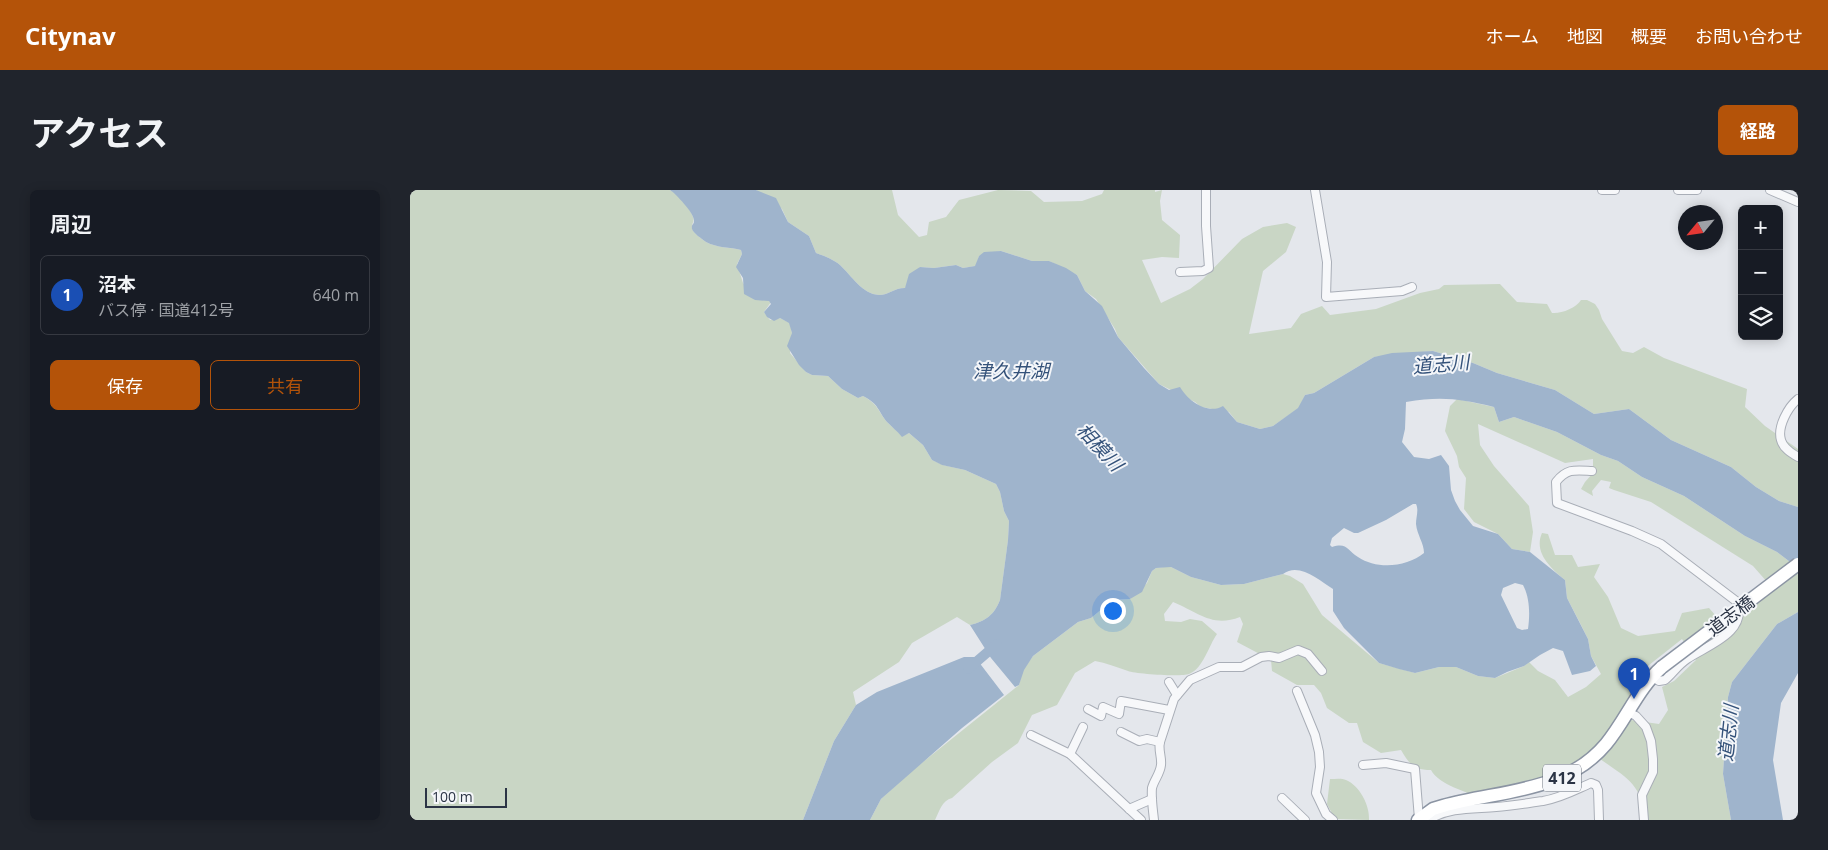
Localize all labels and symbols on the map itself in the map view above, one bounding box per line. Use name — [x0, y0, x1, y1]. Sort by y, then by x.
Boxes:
north arrow — [1678, 205, 1723, 250]
water label: 道志川 — [1411, 348, 1473, 379]
water label: 津久井湖 — [973, 358, 1052, 384]
water label: 相模川 — [1071, 417, 1130, 478]
street label: 道志橋 — [1701, 589, 1759, 641]
your location — [1100, 598, 1126, 624]
pin: 1 — [1618, 658, 1650, 699]
water label: 道志川 — [1712, 701, 1744, 763]
road number: 412 — [1543, 764, 1581, 792]
scale bar — [425, 785, 508, 808]

